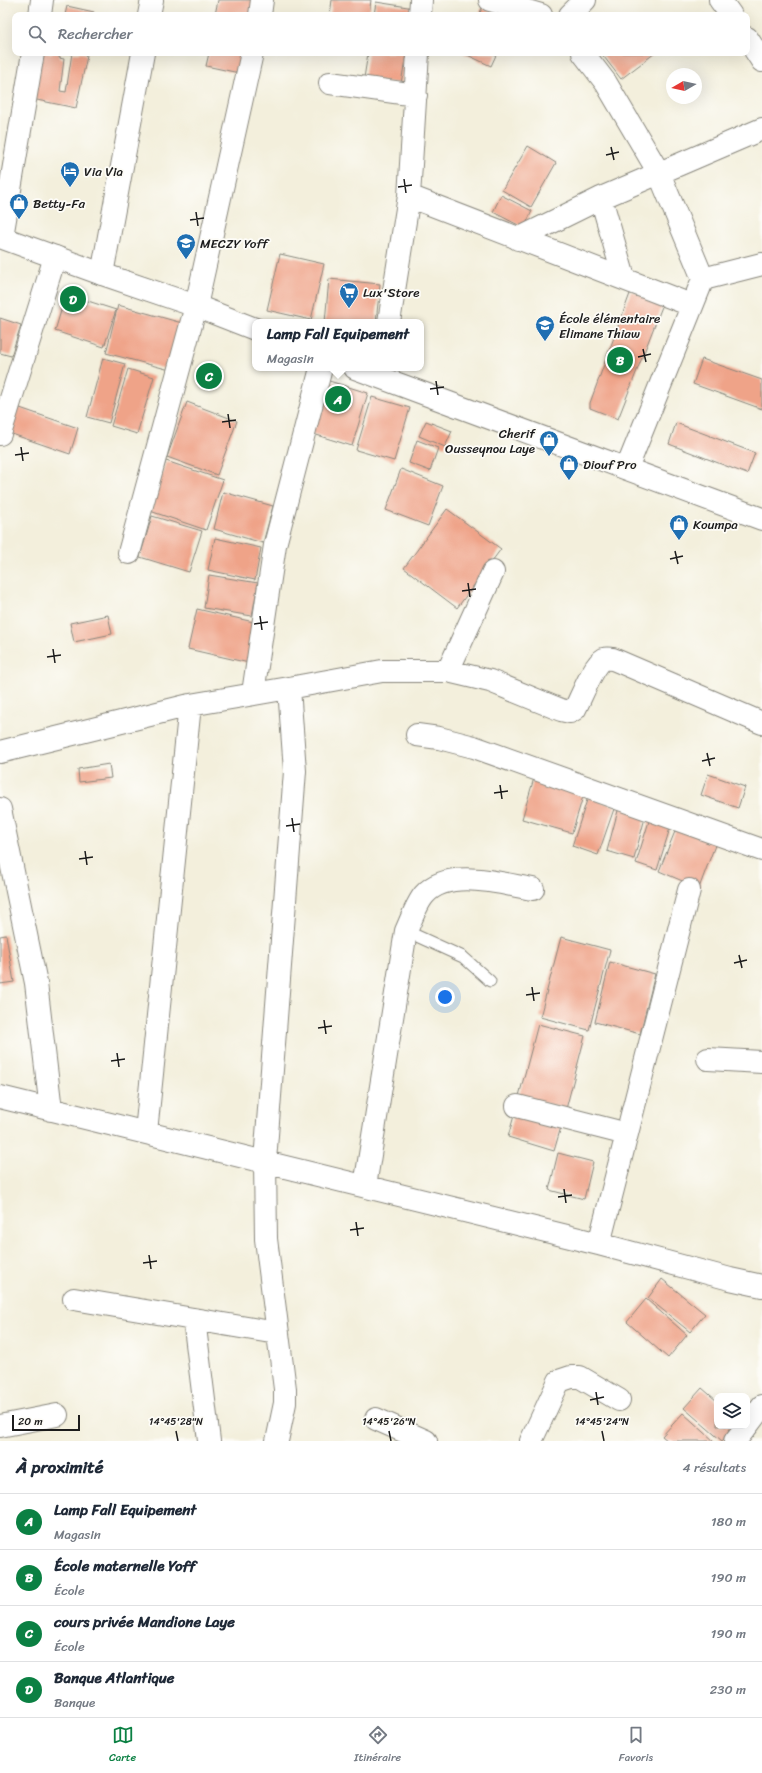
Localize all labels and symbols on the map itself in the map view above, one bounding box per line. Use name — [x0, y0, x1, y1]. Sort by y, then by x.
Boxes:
north arrow — [666, 68, 702, 104]
hotel icon: Via Via — [59, 160, 81, 188]
place label: Via Via — [84, 160, 124, 183]
shop icon: Betty-Fa — [8, 192, 30, 220]
place label: Betty-Fa — [33, 192, 85, 215]
school or university icon: MECZY Yoff — [175, 232, 197, 260]
place label: MECZY Yoff — [200, 232, 270, 255]
supermarket icon: Lux'Store — [338, 281, 360, 309]
place label: Lux'Store — [363, 281, 420, 304]
pin: D — [60, 284, 86, 314]
place label: École élémentaire Elimane Thiaw — [559, 307, 660, 345]
school or university icon: École élémentaire Elimane Thiaw — [534, 314, 556, 342]
pin: B — [607, 345, 633, 375]
pin: C — [196, 361, 222, 391]
pin: A — [325, 384, 351, 414]
place label: Cherif Ousseynou Laye — [445, 422, 536, 460]
shop icon: Cherif Ousseynou Laye — [538, 429, 560, 457]
shop icon: Diouf Pro — [558, 453, 580, 481]
place label: Diouf Pro — [583, 453, 637, 476]
shop icon: Koumpa — [668, 513, 690, 541]
place label: Koumpa — [693, 513, 738, 536]
your location — [435, 987, 455, 1007]
scale bar — [12, 1413, 80, 1432]
text: 14°45'28"N — [149, 1413, 203, 1431]
text: 14°45'26"N — [362, 1413, 416, 1431]
text: 14°45'24"N — [575, 1413, 629, 1431]

